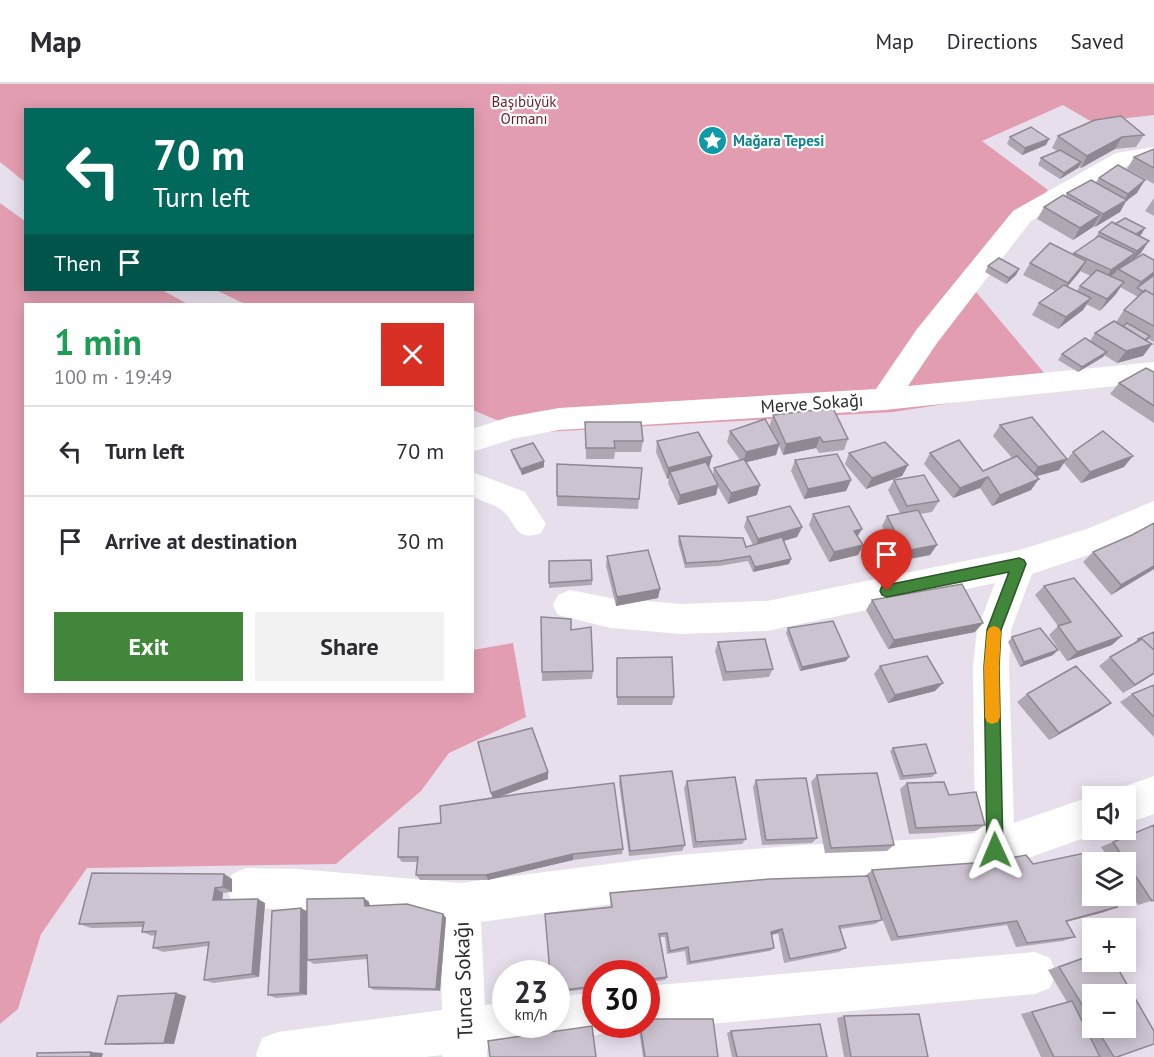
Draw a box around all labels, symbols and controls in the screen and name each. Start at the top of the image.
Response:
text: Map [30,23,81,60]
text: Map [875,28,914,55]
text: Directions [947,28,1038,55]
text: Saved [1071,28,1124,55]
park label: Başıbüyük Ormanı [492,92,557,128]
place icon: Mağara Tepesi [696,124,728,156]
text: 70 m [153,127,245,182]
place label: Mağara Tepesi [733,131,824,150]
icon: left [54,132,132,210]
text: Turn left [153,180,250,214]
icon: arrive [113,246,146,279]
text: Then [54,249,101,277]
text: 1 min [54,318,142,365]
button: close [381,323,444,386]
text: 100 m · 19:49 [54,364,172,390]
street label: Merve Sokağı [760,388,864,418]
icon: left [54,435,87,468]
text: Turn left [105,437,185,465]
text: 70 m [396,437,444,465]
icon: arrive [54,525,87,558]
text: Arrive at destination [105,527,297,555]
text: 30 m [396,527,444,555]
pin [861,529,912,591]
icon: arrive [870,538,903,571]
button: Exit [54,612,243,681]
button: Share [255,612,444,681]
map controls [1082,786,1136,1038]
button: sound [1082,786,1136,840]
position arrow [963,818,1027,882]
button: layers [1082,852,1136,906]
button: + [1082,918,1136,972]
street label: Tunca Sokağı [447,921,479,1039]
speed limit sign: 30 [582,960,660,1038]
text: 23 [514,972,548,1011]
button: − [1082,984,1136,1038]
text: km/h [515,1005,547,1024]

